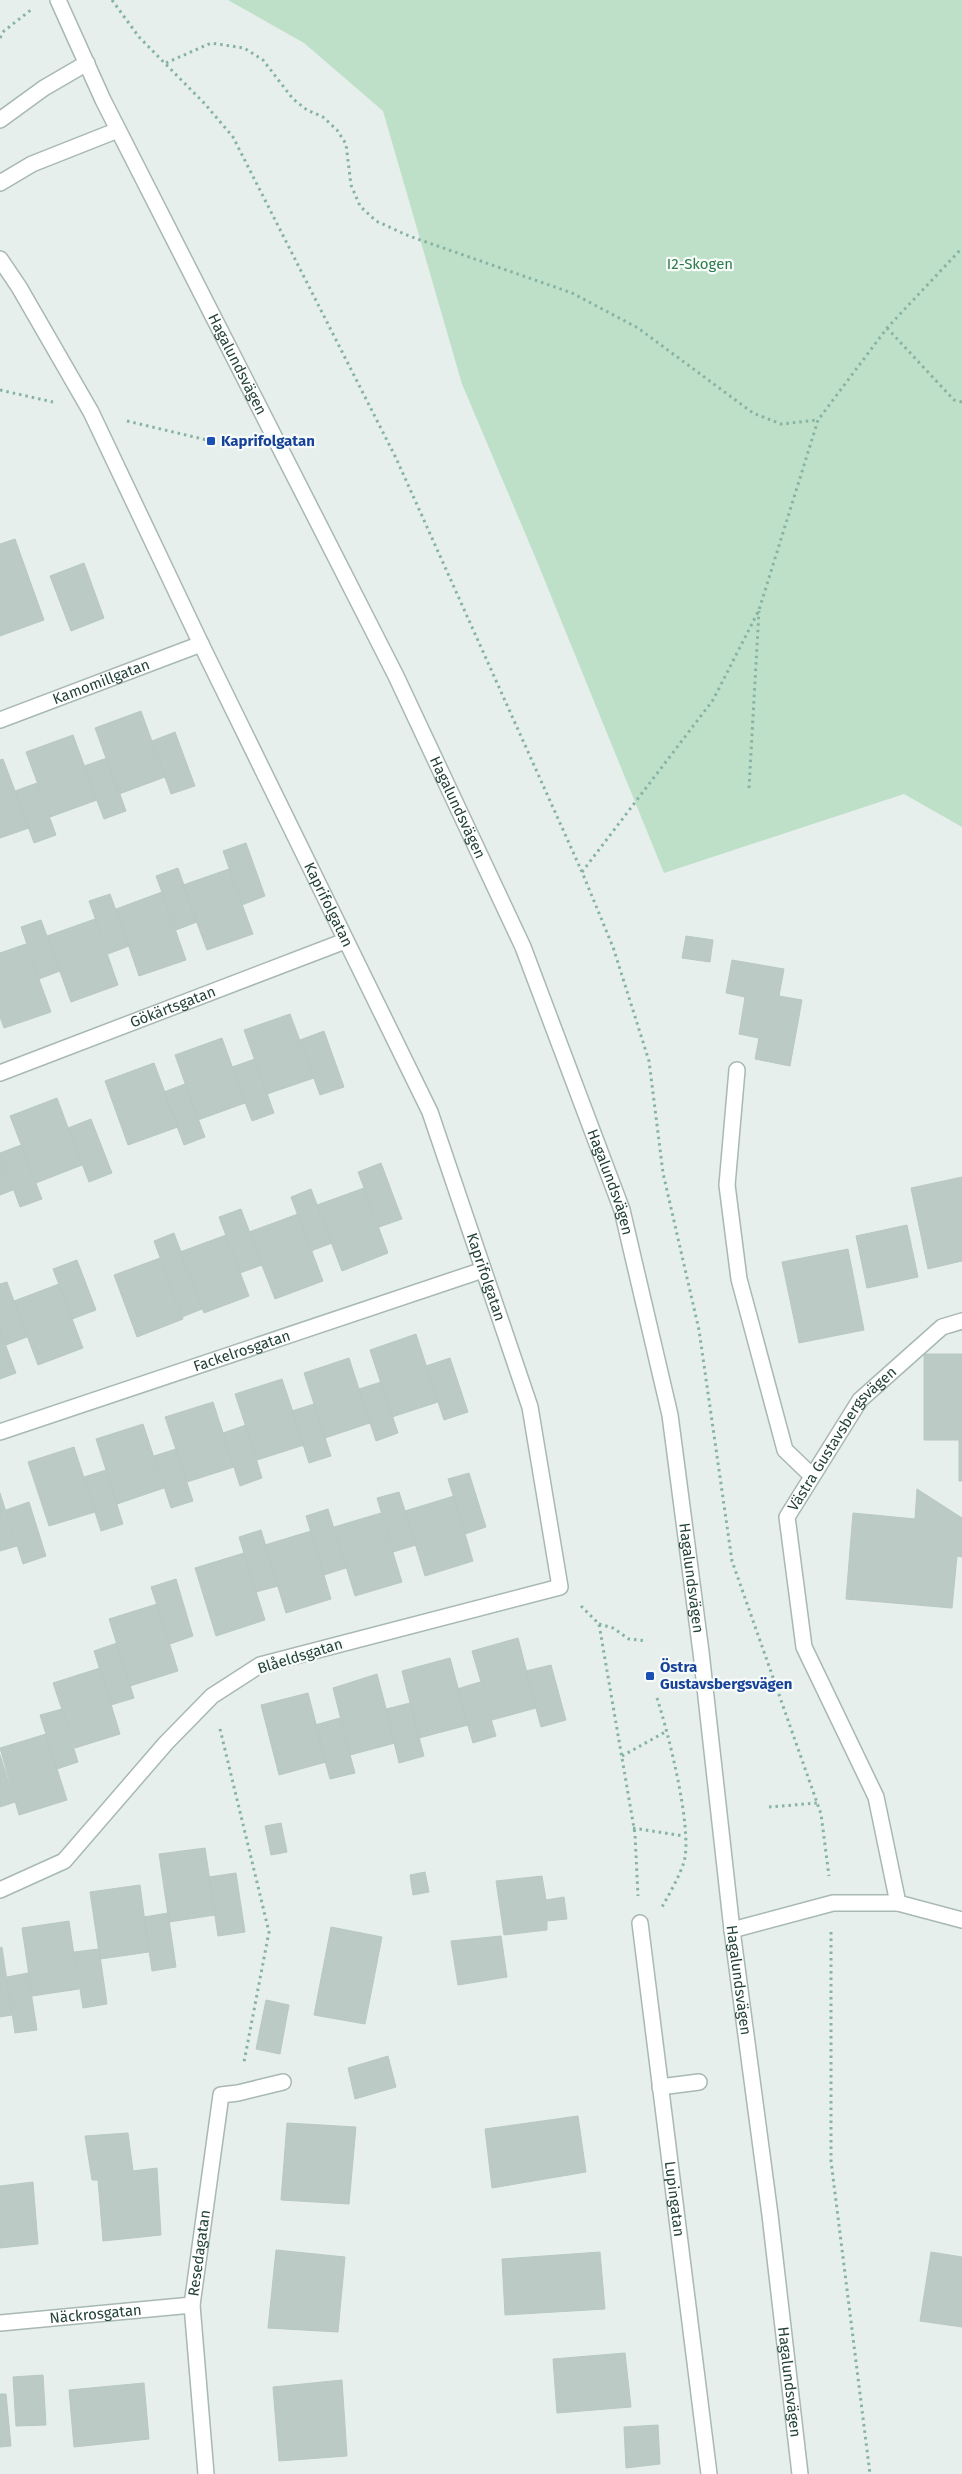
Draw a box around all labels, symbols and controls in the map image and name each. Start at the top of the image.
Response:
park label: I2-Skogen [667,255,733,273]
street label: Hagalundsvägen [204,311,271,418]
place label: Kaprifolgatan [221,432,315,450]
marker: Kaprifolgatan [205,435,217,447]
street label: Kamomillgatan [50,655,152,708]
street label: Hagalundsvägen [426,753,489,862]
street label: Kaprifolgatan [300,859,357,950]
street label: Gökärtsgatan [128,982,218,1031]
street label: Hagalundsvägen [583,1127,637,1237]
street label: Kaprifolgatan [463,1231,509,1323]
street label: Fackelrosgatan [191,1326,293,1376]
street label: Västra Gustavsbergsvägen [784,1363,900,1514]
street label: Hagalundsvägen [675,1522,707,1634]
street label: Blåeldsgatan [255,1635,345,1677]
place label: Östra Gustavsbergsvägen [660,1658,792,1693]
marker: Östra Gustavsbergsvägen [644,1670,656,1682]
street label: Hagalundsvägen [722,1924,755,2036]
street label: Lupingatan [661,2160,688,2238]
street label: Resedagatan [184,2209,214,2298]
street label: Näckrosgatan [49,2301,142,2327]
street label: Hagalundsvägen [774,2326,805,2438]

